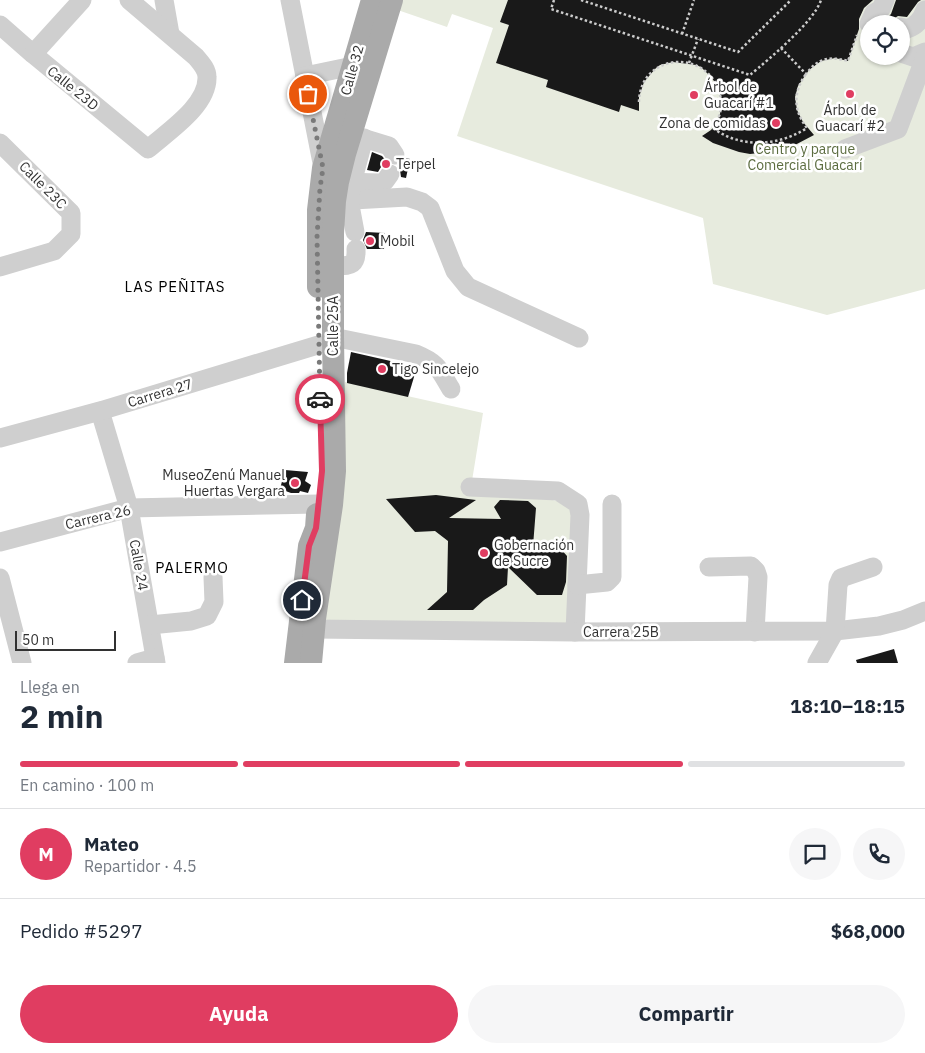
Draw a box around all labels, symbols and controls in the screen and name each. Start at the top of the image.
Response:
map controls [860,15,910,65]
button: locate [860,15,910,65]
street label: Calle 32 [336,43,368,97]
street label: Calle 23D [44,62,102,114]
pin [287,73,329,115]
place label: Árbol de Guacarí #1 [704,77,774,112]
icon: bag [294,80,322,108]
marker: Árbol de Guacarí #2 [844,88,856,100]
marker: Árbol de Guacarí #1 [688,89,700,101]
place label: Árbol de Guacarí #2 [815,100,885,135]
place label: Zona de comidas [659,114,766,132]
marker: Zona de comidas [770,117,782,129]
park label: Centro y parque Comercial Guacarí [748,140,863,174]
place label: Terpel [396,155,436,173]
street label: Calle 23C [15,157,71,213]
marker: Terpel [380,158,392,170]
place label: Mobil [380,232,415,250]
marker: Mobil [364,235,376,247]
district label: LAS PEÑITAS [125,277,225,296]
street label: Calle 25A [324,296,342,356]
place label: Tigo Sincelejo [392,360,479,378]
marker: Tigo Sincelejo [376,363,388,375]
courier [295,374,345,424]
street label: Carrera 27 [125,375,195,411]
icon: car [306,385,334,413]
place label: MuseoZenú Manuel Huertas Vergara [162,466,286,500]
marker: MuseoZenú Manuel Huertas Vergara [289,477,301,489]
street label: Carrera 26 [63,501,133,533]
place label: Gobernación de Sucre [494,536,574,570]
street label: Calle 24 [126,538,152,592]
marker: Gobernación de Sucre [478,547,490,559]
district label: PALERMO [155,558,229,577]
pin [281,579,323,621]
icon: home [288,586,316,614]
street label: Carrera 25B [583,623,659,641]
scale bar [15,628,116,651]
text: 50 m [22,631,54,649]
text: Llega en [20,677,80,697]
text: 18:10–18:15 [790,694,905,718]
text: 2 min [20,695,104,737]
text: En camino · 100 m [20,775,154,795]
button: chat [789,828,841,880]
button: phone [853,828,905,880]
text: Mateo [84,832,139,856]
text: M [38,842,54,866]
text: Repartidor · 4.5 [84,856,197,876]
text: Pedido #5297 [20,919,143,943]
text: $68,000 [831,919,905,943]
button: Ayuda [20,985,458,1043]
button: Compartir [468,985,905,1043]

